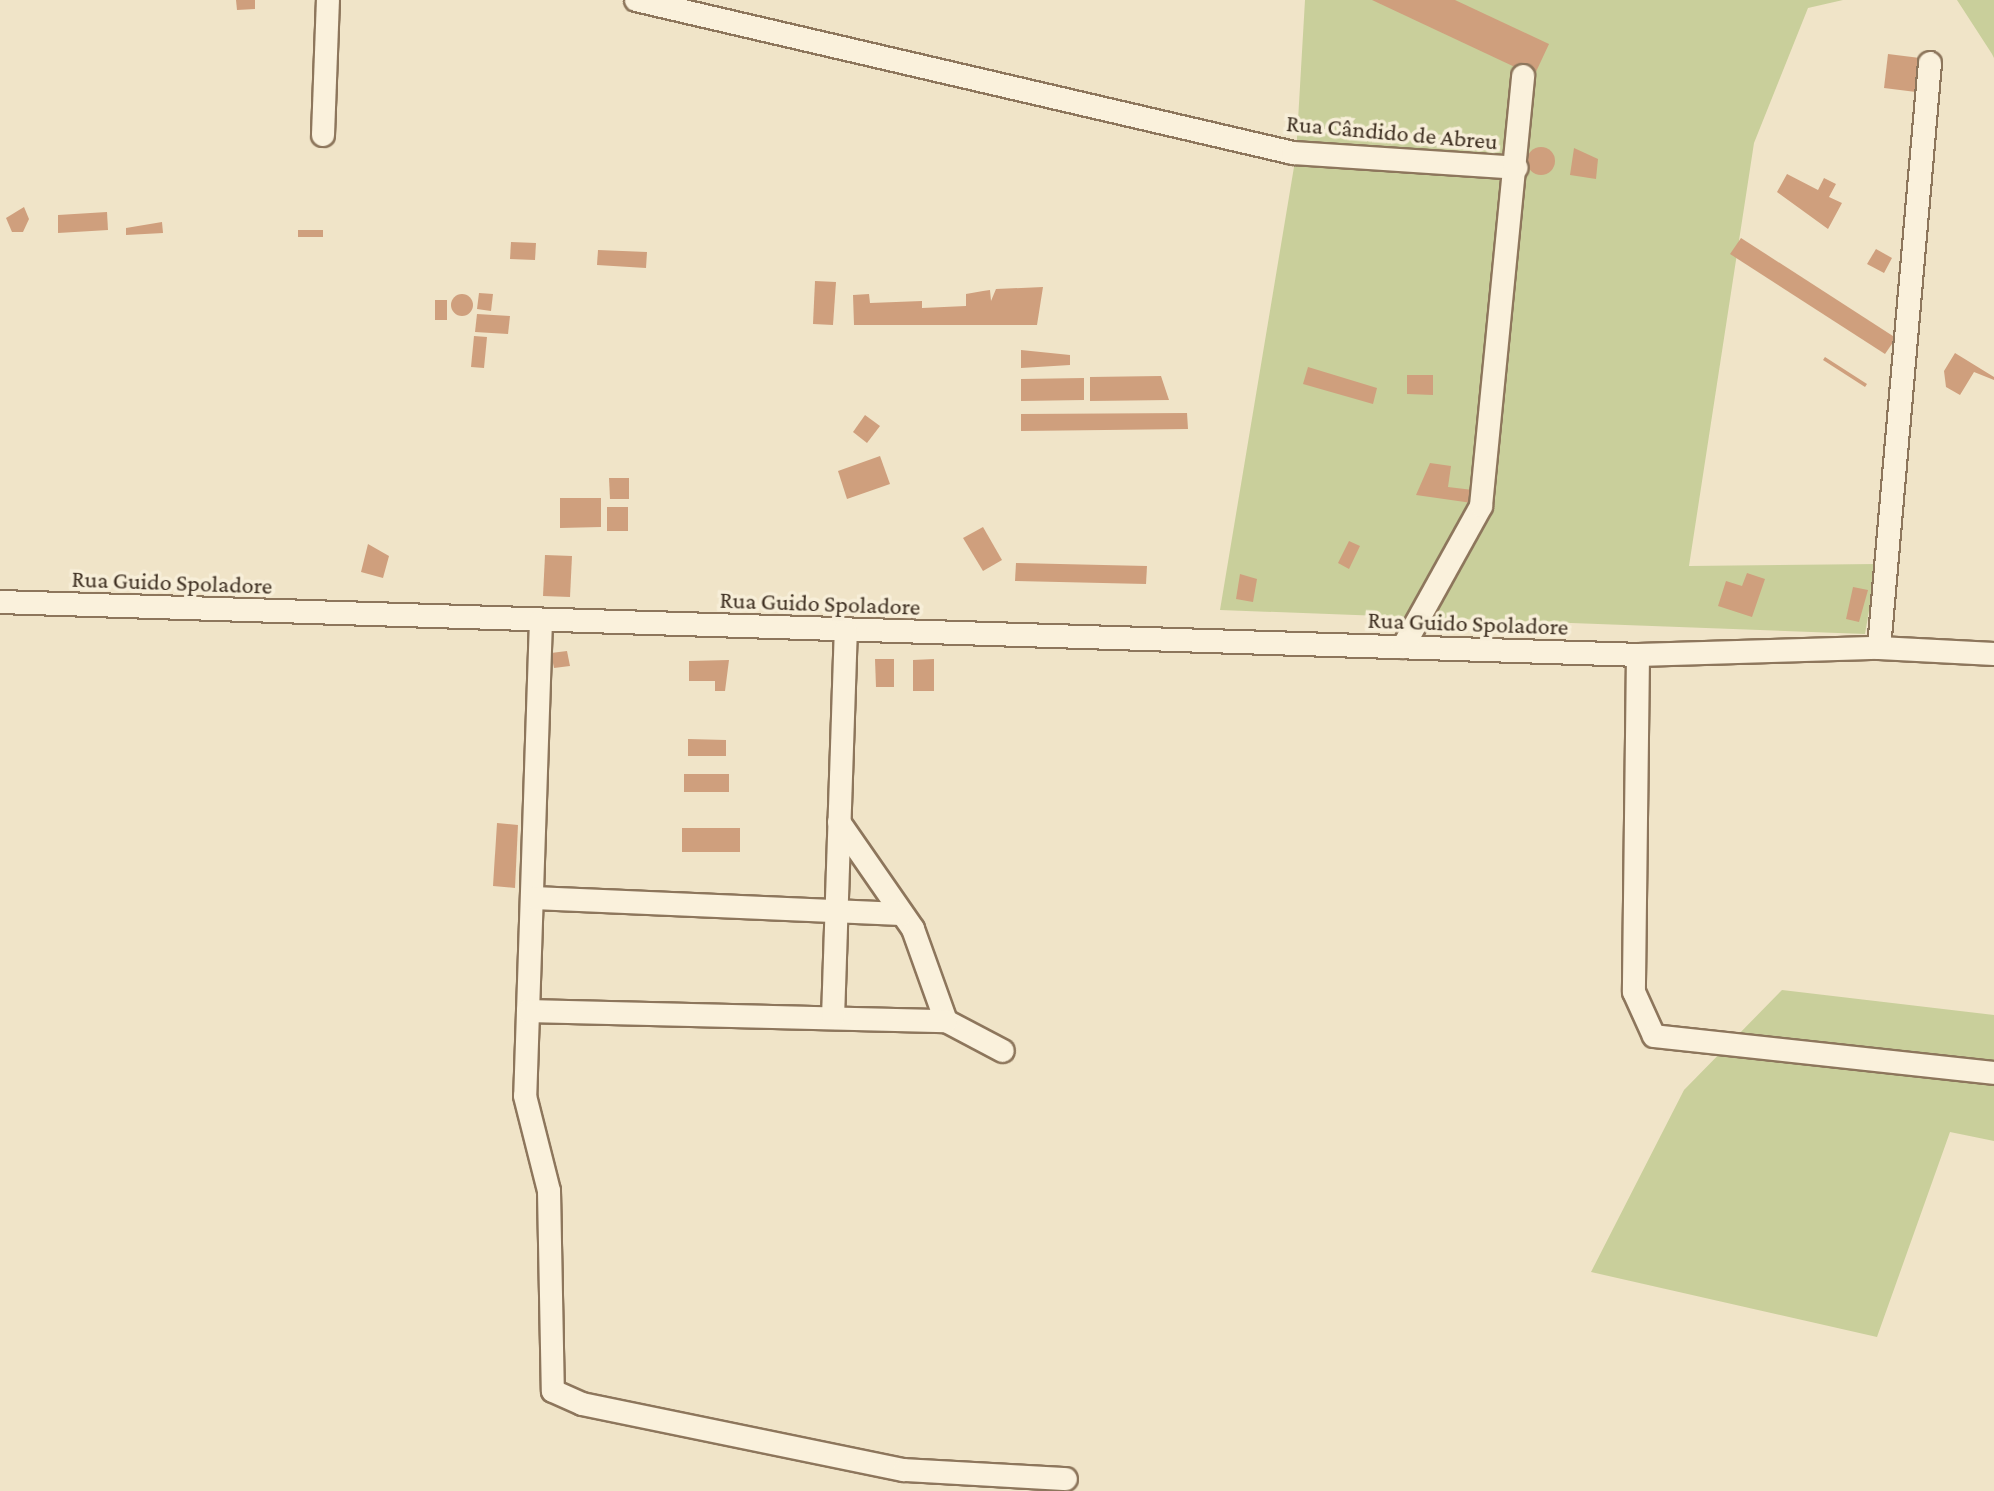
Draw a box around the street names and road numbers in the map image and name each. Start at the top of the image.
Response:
street label: Rua Cândido de Abreu [1285,108,1499,156]
street label: Rua Guido Spoladore [71,564,273,600]
street label: Rua Guido Spoladore [719,585,921,621]
street label: Rua Guido Spoladore [1367,605,1569,641]

